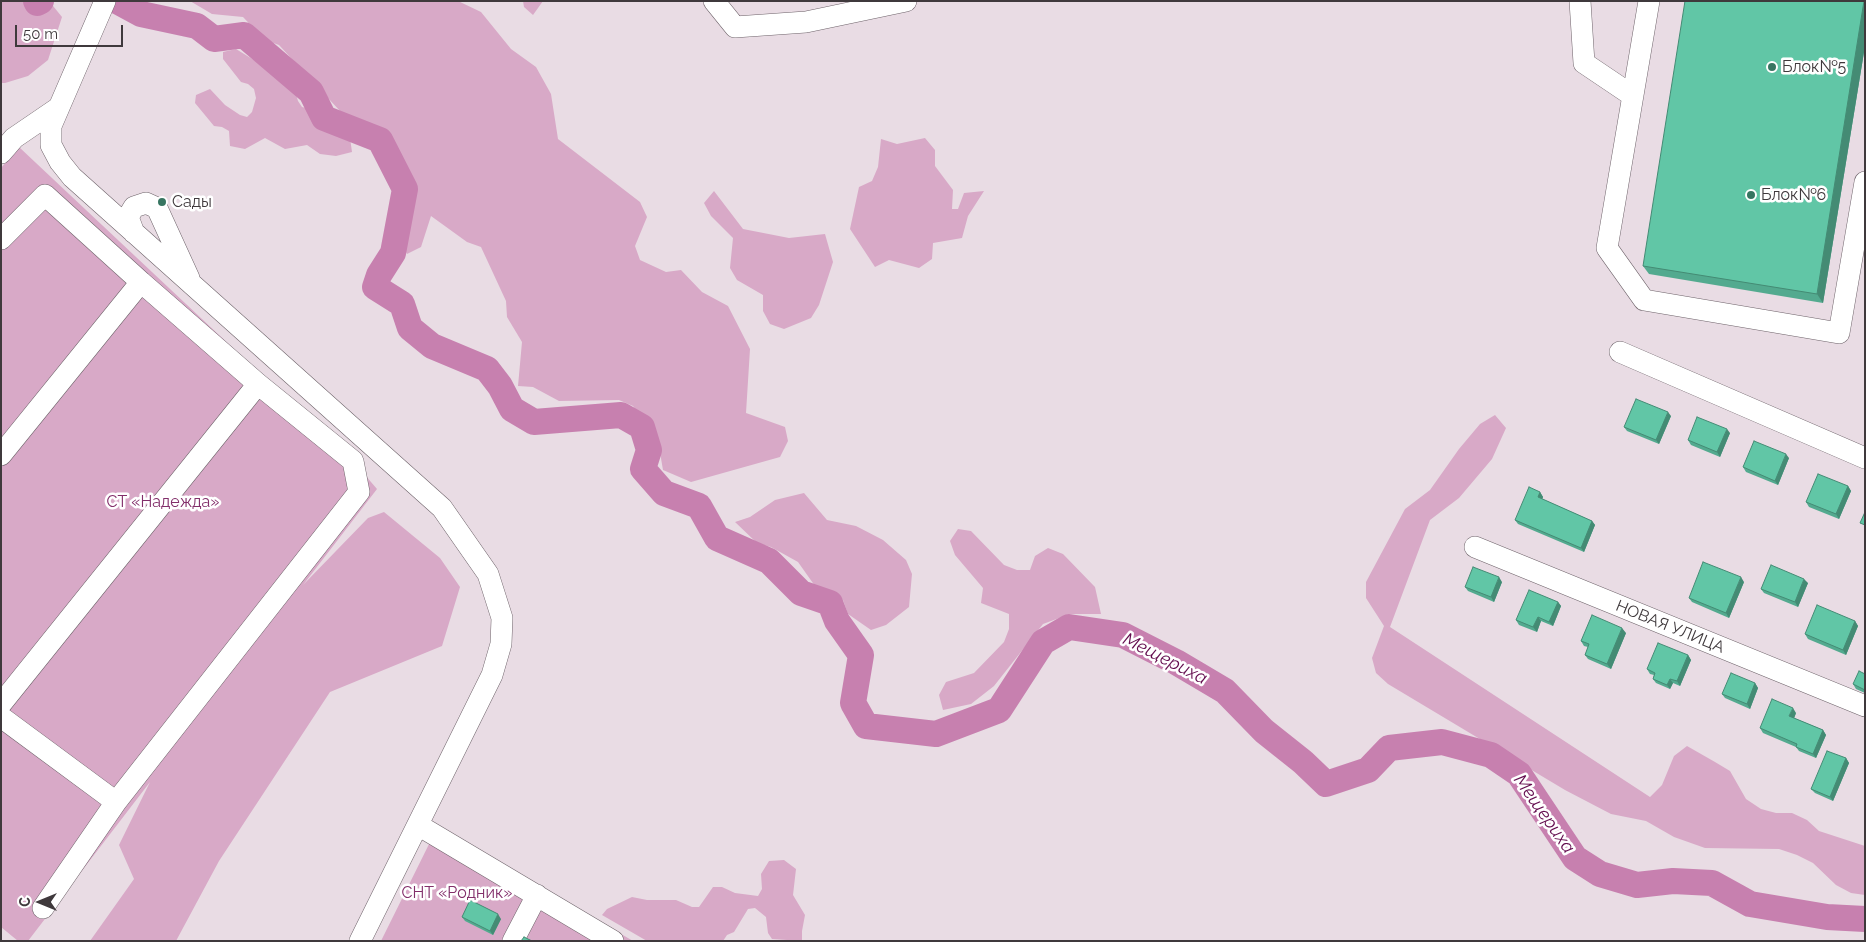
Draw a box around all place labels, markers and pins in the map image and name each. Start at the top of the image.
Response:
place label: Блок№5 [1782,57,1846,77]
marker: Блок№5 [1766,61,1778,73]
place label: Блок№6 [1761,185,1826,205]
marker: Блок№6 [1745,189,1757,201]
place label: Сады [172,192,212,212]
marker: Сады [156,196,168,208]

